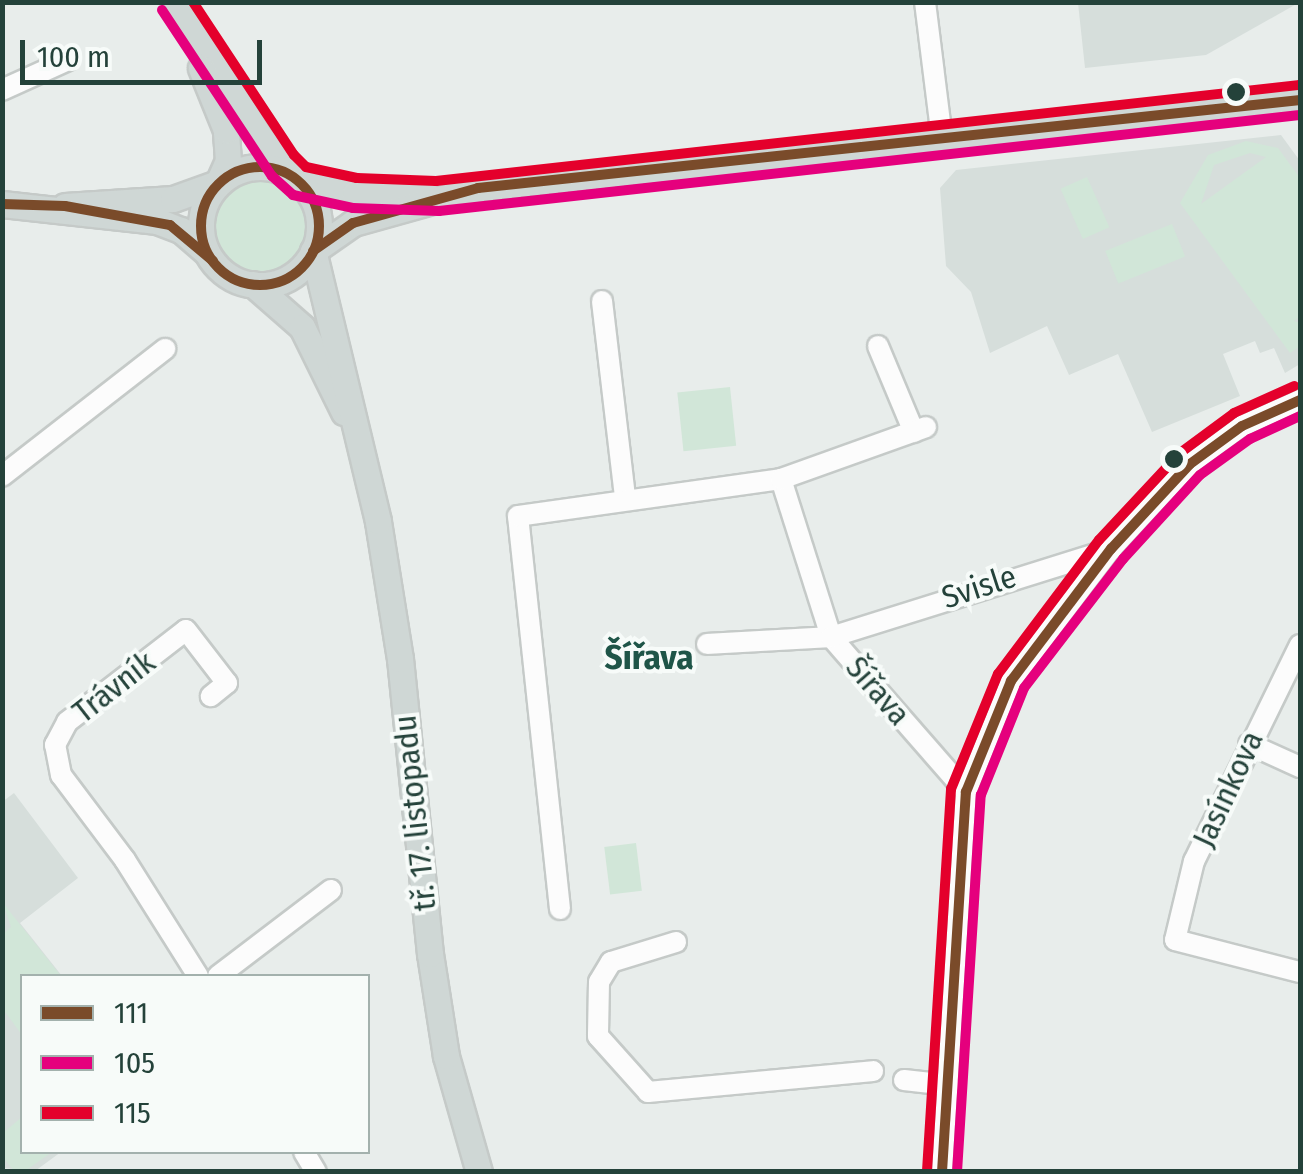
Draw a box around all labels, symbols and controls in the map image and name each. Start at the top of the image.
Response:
scale bar [25,20,268,82]
text: 100 m [37,39,110,75]
unlabelled marker [1226,82,1246,102]
unlabelled marker [1164,449,1184,469]
street label: Svisle [937,557,1021,617]
district label: Šířava [604,636,694,678]
street label: Trávník [65,643,163,731]
street label: Šířava [838,649,918,733]
street label: tř. 17. listopadu [386,713,444,913]
street label: Jasínkova [1184,725,1272,853]
legend [20,974,370,1154]
text: 111 [114,995,148,1031]
text: 105 [114,1045,155,1081]
text: 115 [114,1095,151,1131]

